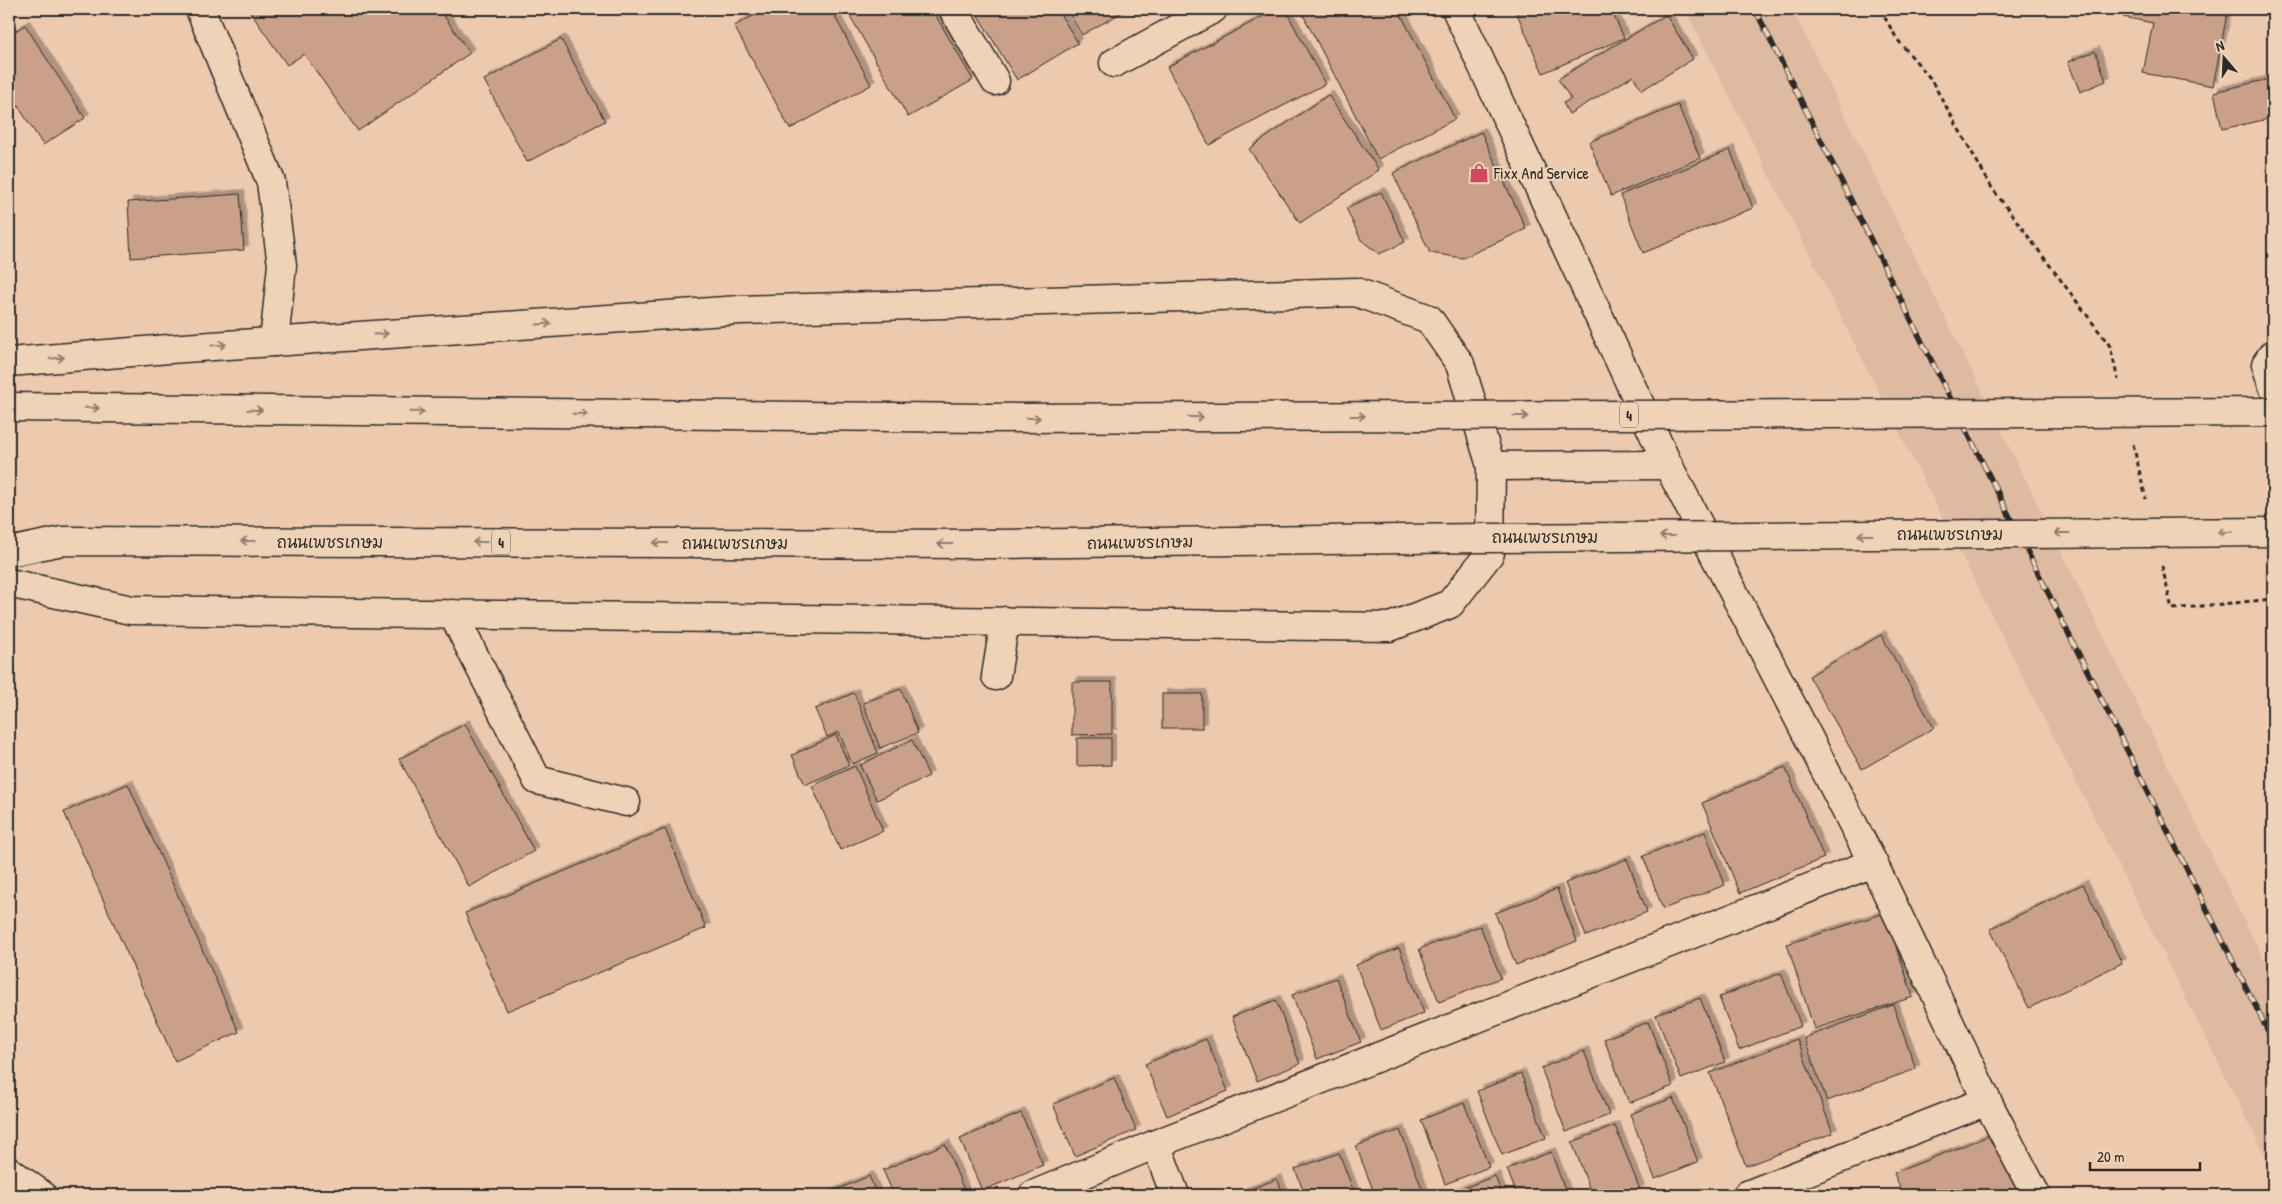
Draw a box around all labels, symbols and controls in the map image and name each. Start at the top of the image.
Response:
north arrow [2200,32,2250,82]
text: N [2213,35,2227,55]
shop icon: Fixx And Service [1468,162,1490,184]
place label: Fixx And Service [1493,162,1590,184]
one-way arrow [535,319,551,328]
one-way arrow [373,330,389,339]
one-way arrow [211,341,227,350]
one-way arrow [49,353,65,362]
road number: 4 [1620,402,1638,428]
one-way arrow [84,403,100,413]
one-way arrow [246,405,263,415]
one-way arrow [409,407,425,416]
one-way arrow [572,409,588,418]
one-way arrow [1350,411,1366,421]
one-way arrow [1513,411,1529,420]
one-way arrow [1188,412,1204,422]
one-way arrow [1025,413,1041,423]
street label: ถนนเพชรเกษม [1897,523,2003,545]
street label: ถนนเพชรเกษม [1492,526,1598,548]
one-way arrow [2217,527,2233,537]
one-way arrow [2054,528,2070,538]
road number: 4 [492,530,510,554]
street label: ถนนเพชรเกษม [1087,530,1193,554]
one-way arrow [1857,530,1873,540]
street label: ถนนเพชรเกษม [277,531,383,553]
one-way arrow [1659,531,1676,541]
street label: ถนนเพชรเกษม [682,532,788,554]
one-way arrow [240,537,256,546]
one-way arrow [473,537,489,547]
one-way arrow [653,538,669,548]
one-way arrow [938,539,954,549]
scale bar [2090,1139,2200,1171]
text: 20 m [2097,1146,2124,1167]

